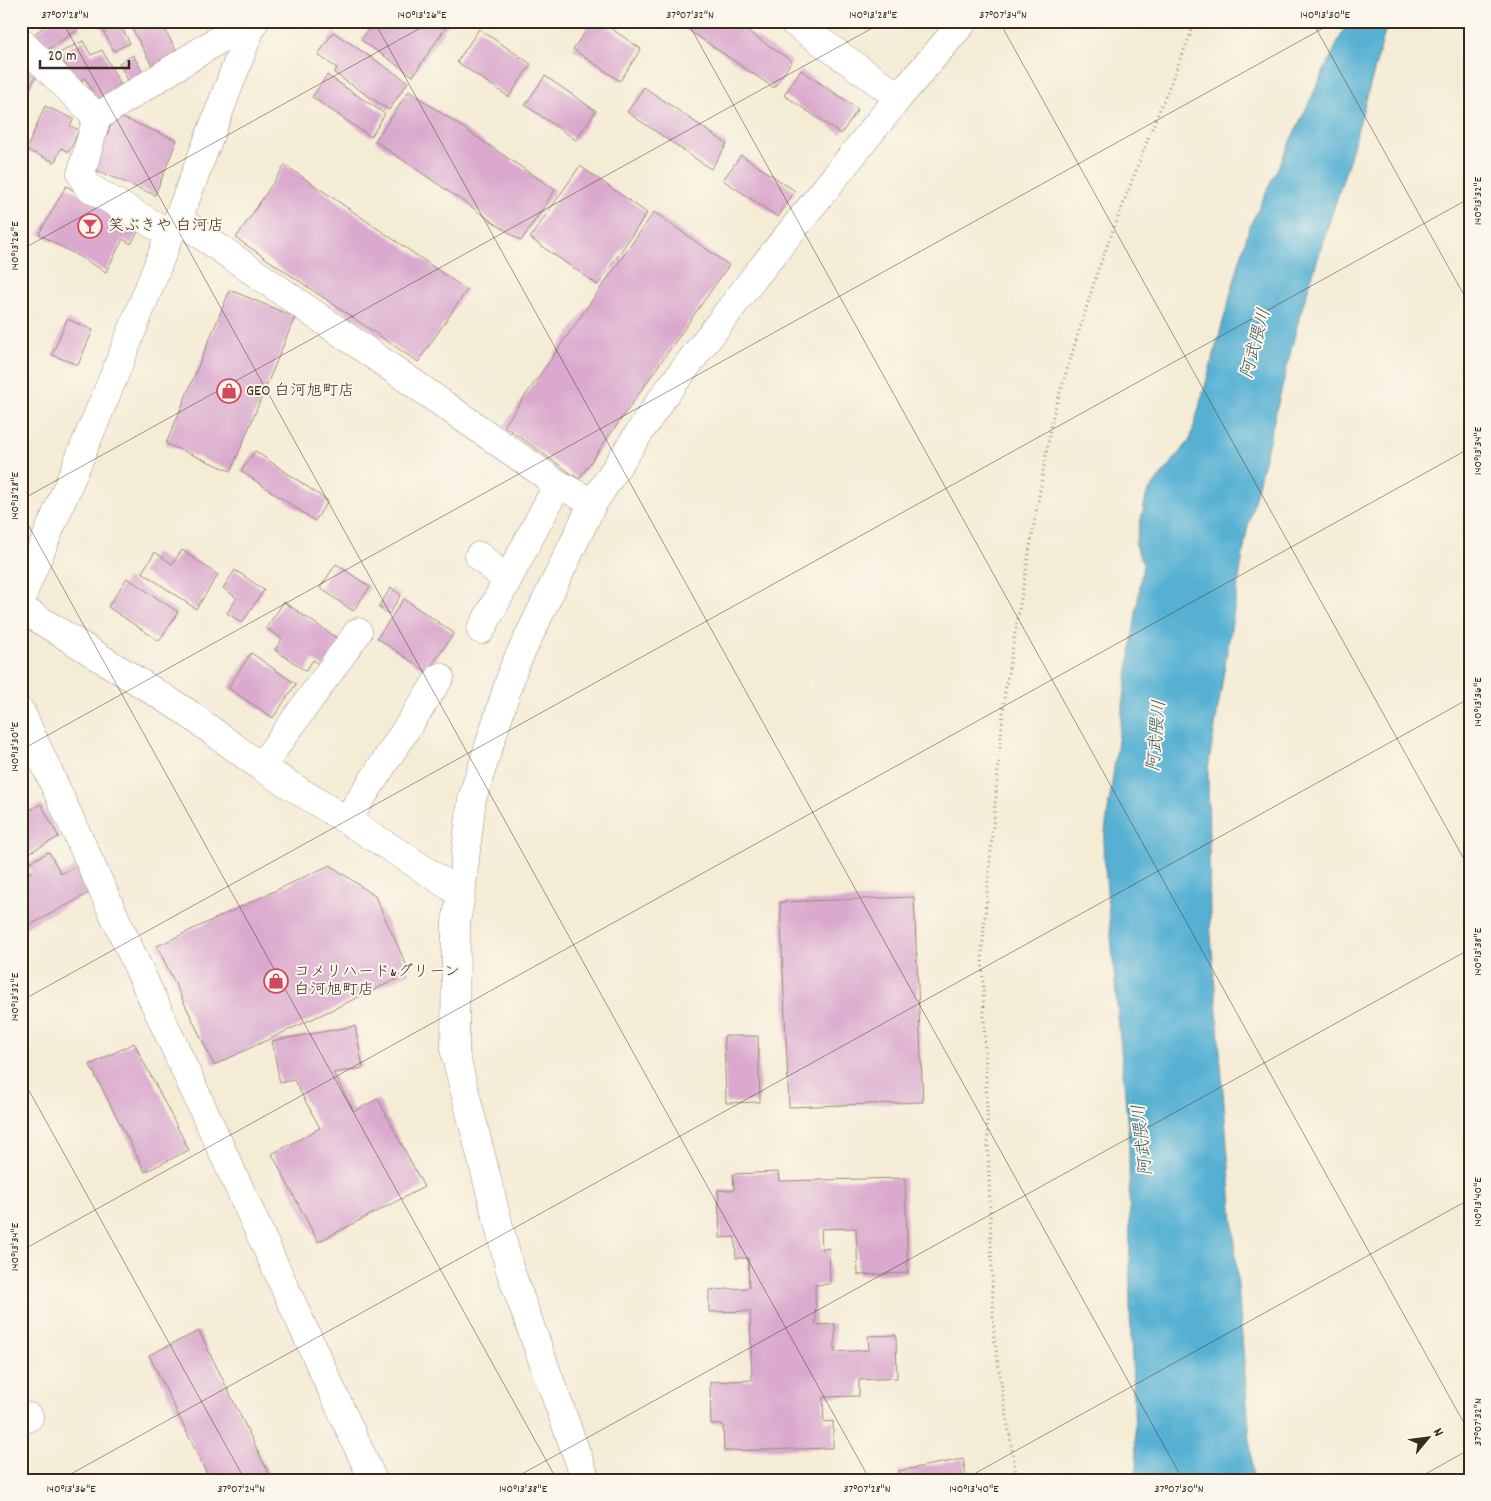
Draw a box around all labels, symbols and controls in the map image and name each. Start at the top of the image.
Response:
text: 37°07'28"N [41,7,89,24]
text: 140°13'26"E [397,7,447,24]
text: 37°07'32"N [666,7,714,24]
text: 140°13'28"E [849,7,898,24]
text: 37°07'34"N [979,7,1027,24]
text: 140°13'30"E [1300,7,1350,24]
scale bar [40,38,129,70]
text: 20 m [48,46,76,68]
text: 140°13'32"E [1470,176,1487,225]
bar icon: 笑ぶきや 白河店 [77,213,103,239]
place label: 笑ぶきや 白河店 [108,215,224,238]
text: 140°13'26"E [7,221,24,271]
water label: 阿武隈川 [1236,306,1278,382]
shop icon: GEO 白河旭町店 [216,378,242,404]
place label: GEO 白河旭町店 [246,380,354,403]
text: 140°13'34"E [1470,426,1487,475]
text: 140°13'28"E [7,471,24,520]
text: 140°13'36"E [1470,677,1487,727]
water label: 阿武隈川 [1142,699,1174,773]
text: 140°13'30"E [7,722,24,772]
text: 140°13'38"E [1470,927,1487,976]
place label: コメリハード&グリーン 白河旭町店 [294,961,460,1002]
shop icon: コメリハード&グリーン 白河旭町店 [263,968,289,994]
text: 140°13'32"E [7,972,24,1021]
water label: 阿武隈川 [1128,1103,1160,1177]
text: 140°13'40"E [1470,1177,1487,1227]
text: 140°13'34"E [7,1222,24,1271]
text: 37°07'32"N [1470,1398,1487,1446]
north arrow [1404,1414,1454,1464]
text: N [1427,1425,1448,1441]
text: 140°13'36"E [46,1481,96,1498]
text: 37°07'24"N [217,1481,265,1498]
text: 140°13'38"E [499,1481,548,1498]
text: 37°07'28"N [843,1481,891,1498]
text: 140°13'40"E [949,1481,999,1498]
text: 37°07'30"N [1154,1481,1204,1498]

